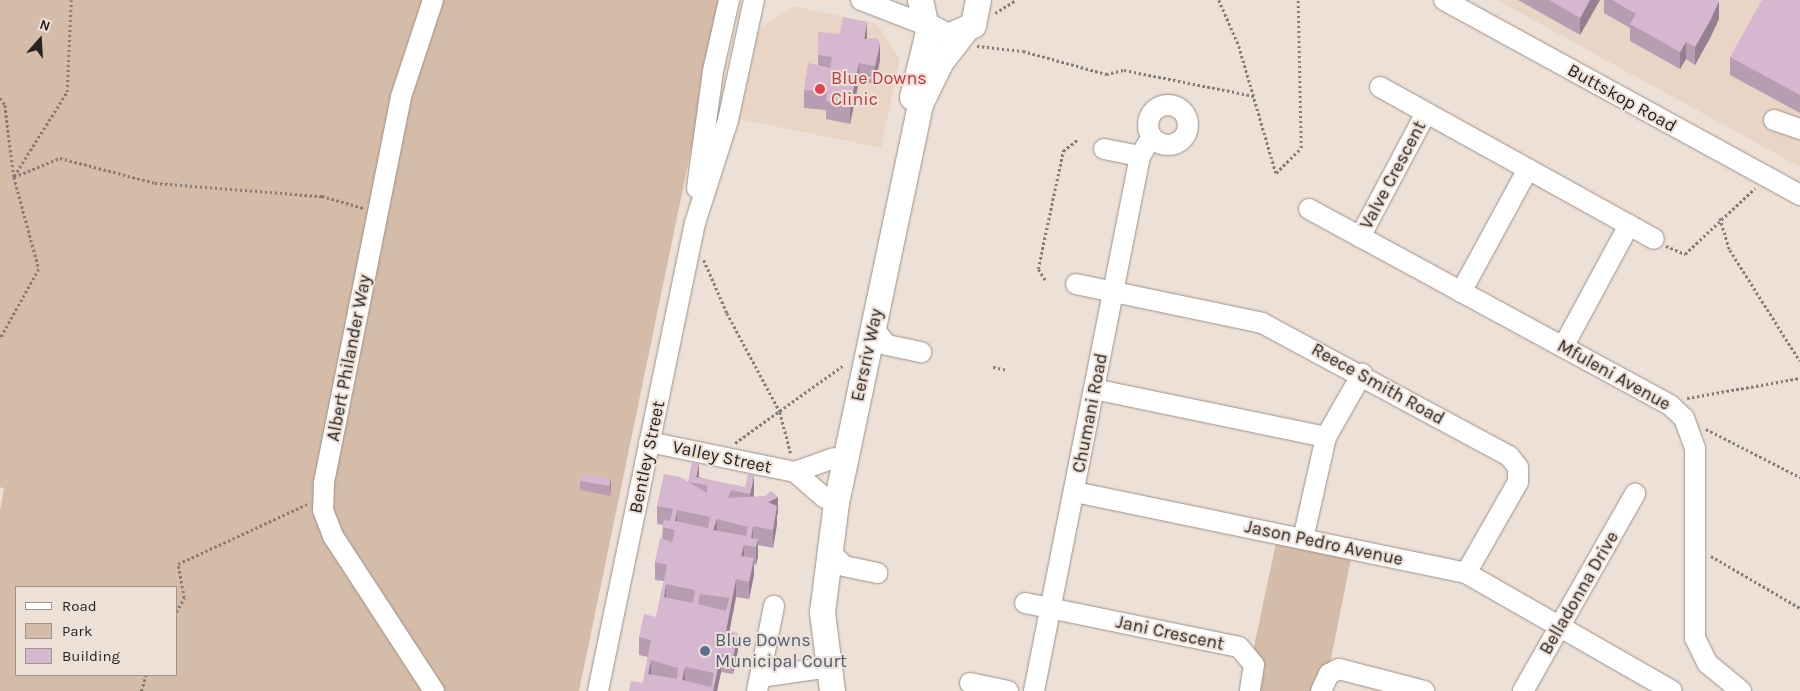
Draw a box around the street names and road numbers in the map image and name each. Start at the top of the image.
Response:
street label: Buttskop Road [1564,59,1680,137]
street label: Valve Crescent [1355,117,1431,233]
street label: Albert Philander Way [322,273,376,443]
street label: Eersriv Way [847,307,887,403]
street label: Mfuleni Avenue [1554,335,1674,415]
street label: Reece Smith Road [1308,338,1448,430]
street label: Chumani Road [1068,351,1112,475]
street label: Bentley Street [625,399,669,515]
street label: Valley Street [670,436,774,478]
street label: Jason Pedro Avenue [1243,516,1405,570]
street label: Belladonna Drive [1535,527,1623,659]
street label: Jani Crescent [1114,611,1226,655]

